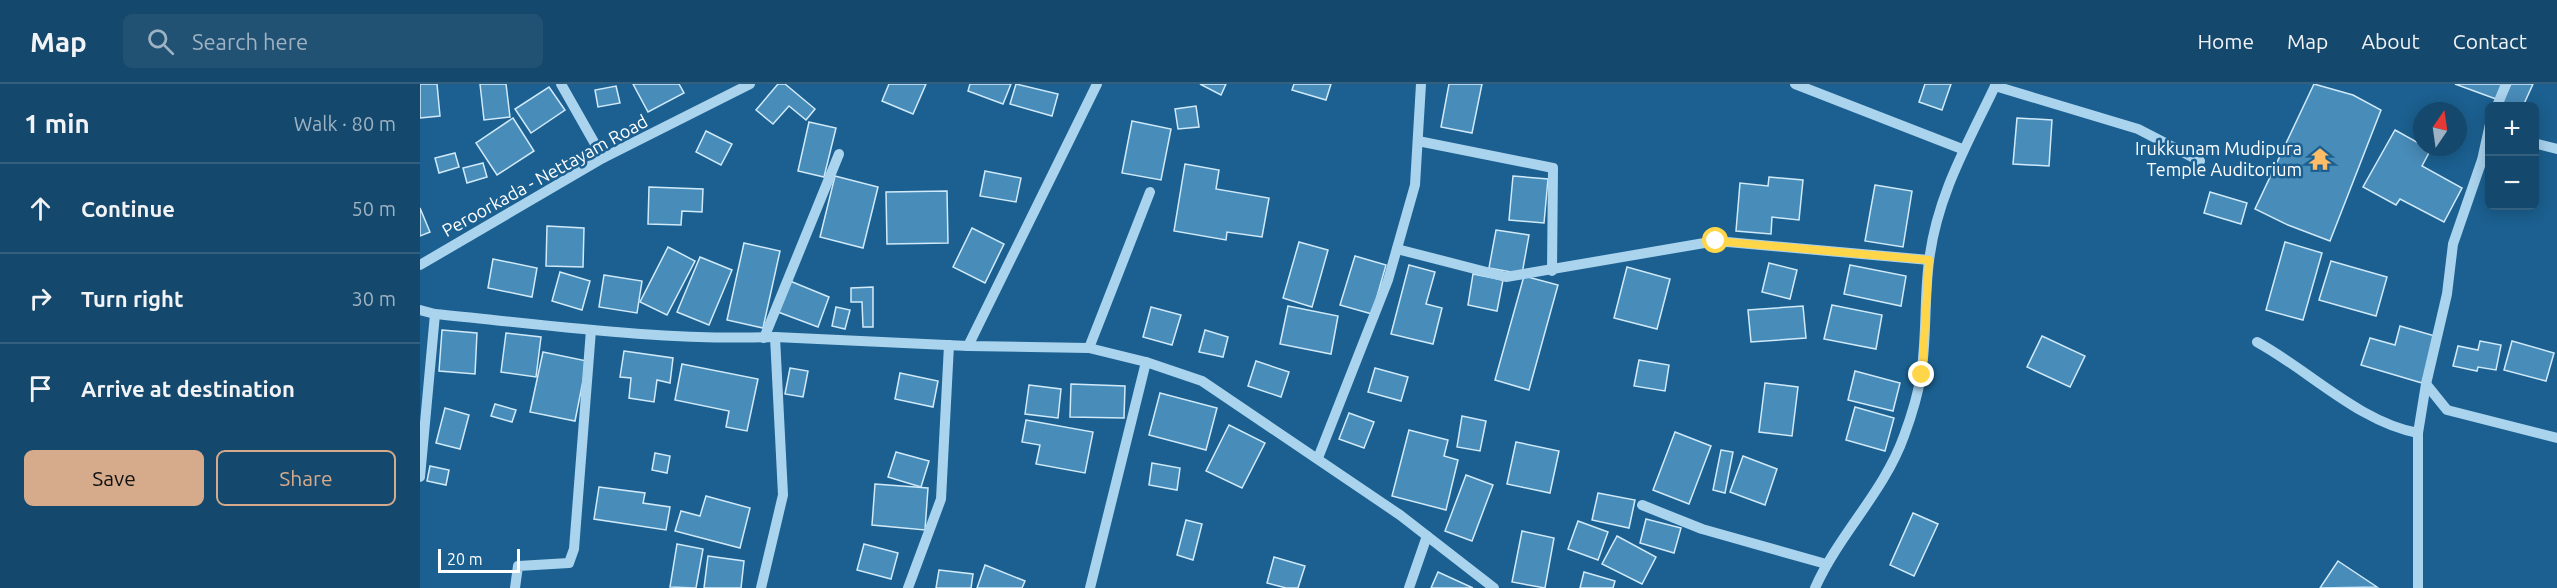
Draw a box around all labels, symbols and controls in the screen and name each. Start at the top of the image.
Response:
search box [123,14,543,68]
icon: search [144,25,177,58]
text: Map [30,26,87,57]
text: Search here [192,29,308,54]
text: Home [2197,29,2254,53]
text: Map [2287,29,2328,53]
text: About [2361,29,2420,53]
text: Contact [2453,29,2527,53]
north arrow [2413,102,2467,156]
map controls [2485,102,2539,210]
button: + [2485,102,2539,156]
text: 1 min [24,109,90,138]
street label: Peroorkada - Nettayam Road [438,110,651,240]
text: Walk · 80 m [294,112,396,135]
place label: Irukkunam Mudipura Temple Auditorium [2135,138,2302,179]
temple icon: Irukkunam Mudipura Temple Auditorium [2307,146,2333,172]
button: − [2485,156,2539,210]
icon: ahead [24,192,57,225]
text: Continue [81,196,175,221]
text: 50 m [352,197,396,220]
route start [1702,227,1728,253]
icon: right [24,282,57,315]
text: Turn right [81,286,183,311]
text: 30 m [352,287,396,310]
route end [1908,361,1934,387]
icon: arrive [24,372,57,405]
text: Arrive at destination [81,376,295,401]
button: Save [24,450,204,506]
button: Share [216,450,396,506]
scale bar [438,546,520,574]
text: 20 m [447,550,483,568]

